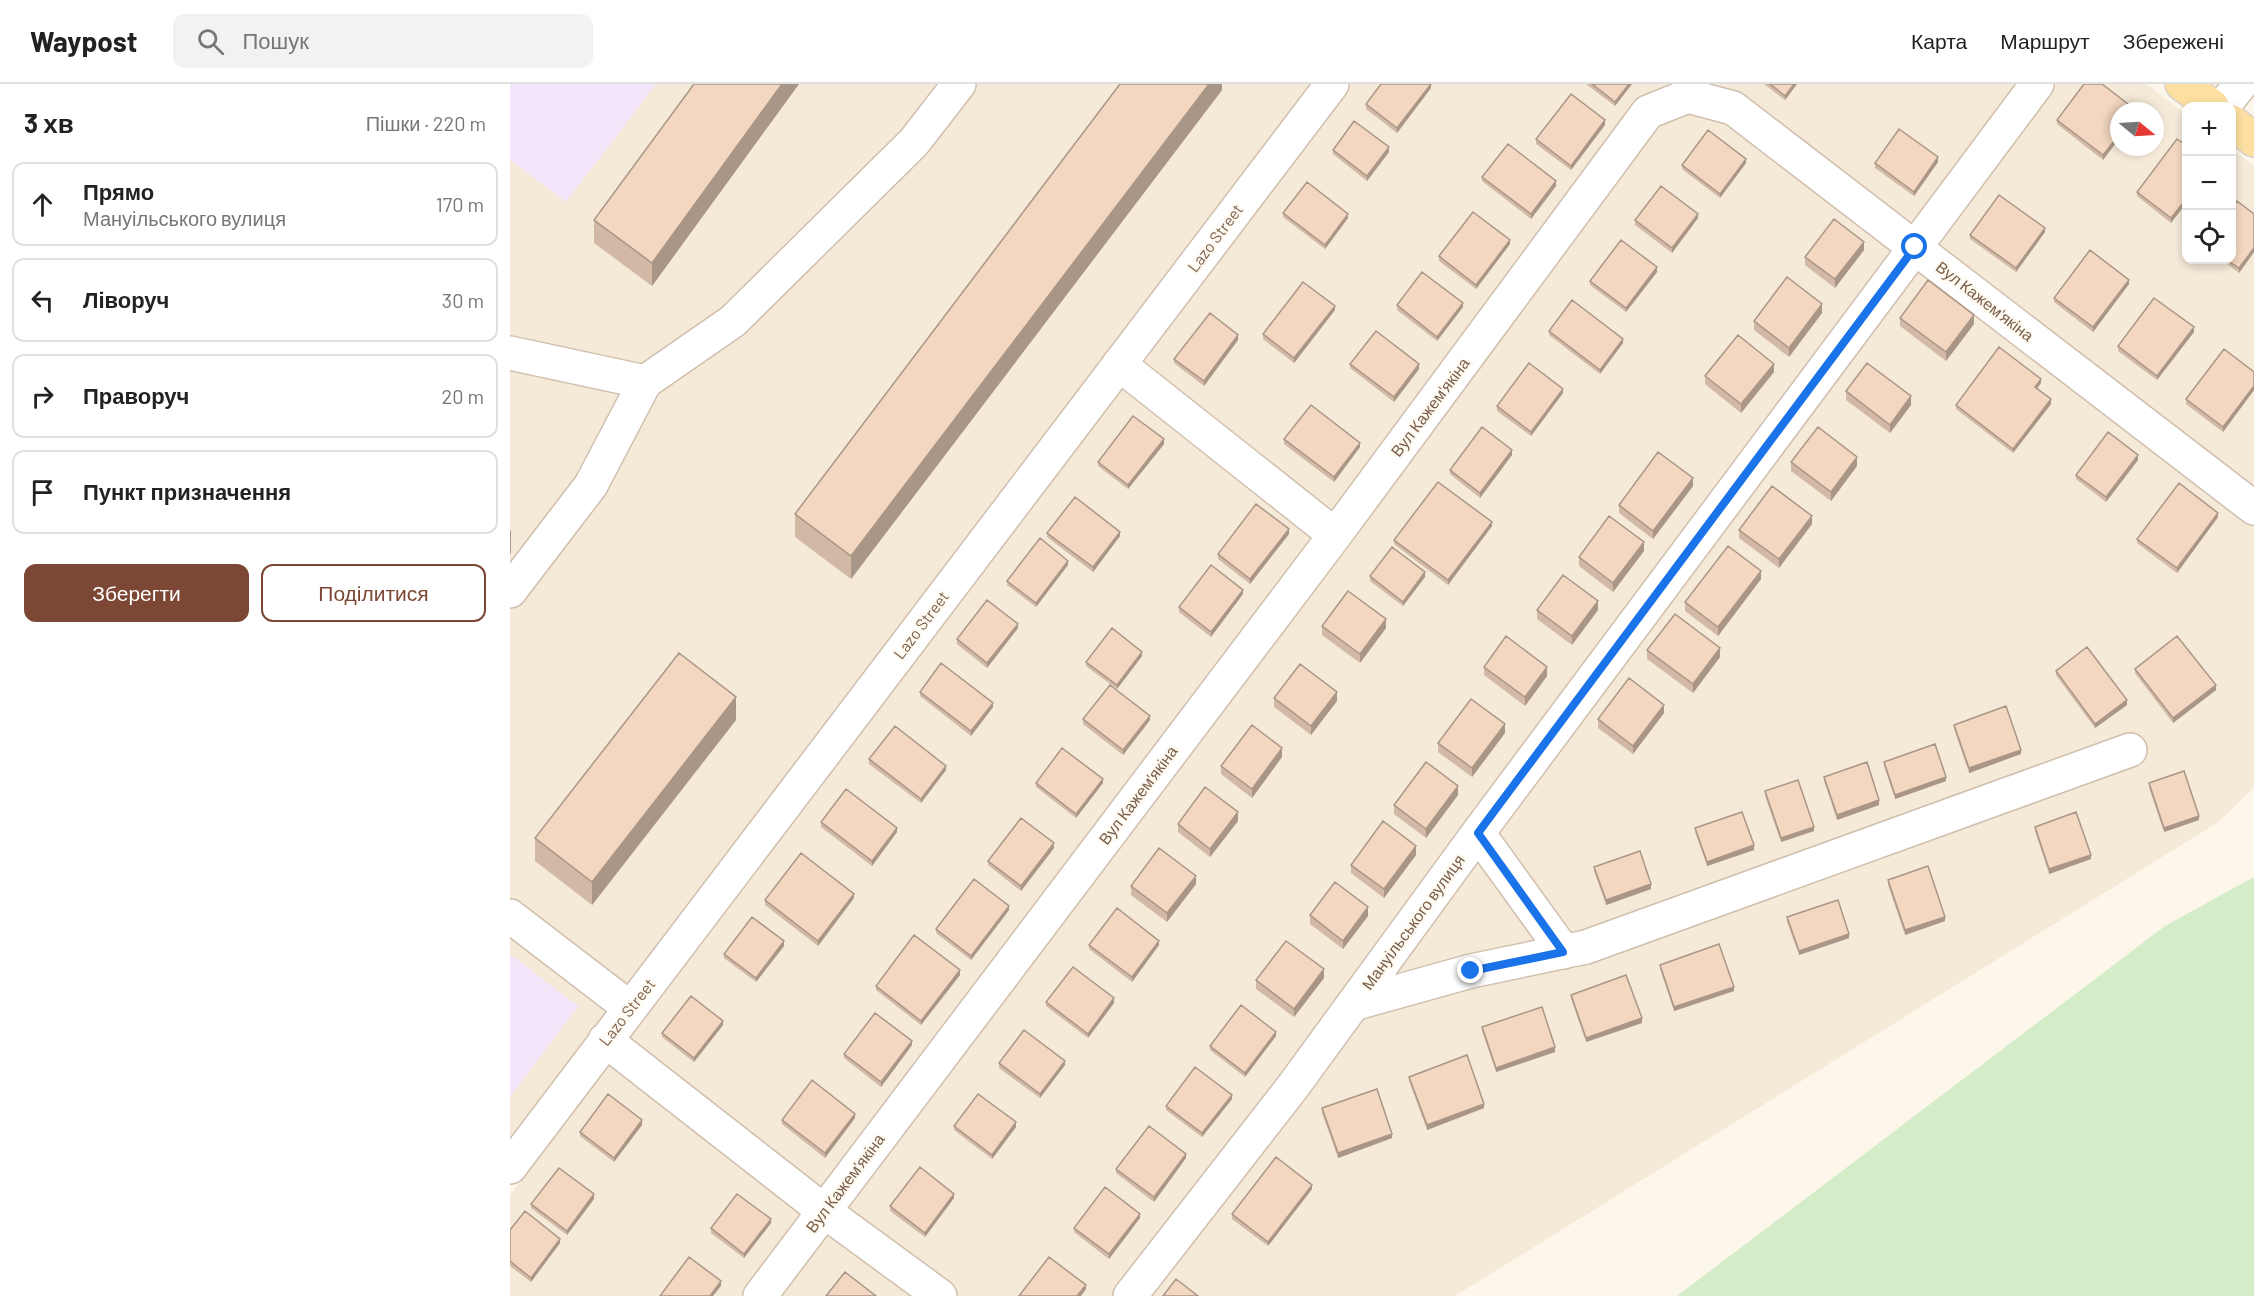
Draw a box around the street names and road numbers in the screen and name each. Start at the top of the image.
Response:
street label: Lazo Street [1183,200,1246,275]
street label: Вул Кажем'якіна [1933,257,2038,345]
street label: Вул Кажем'якіна [1386,354,1473,460]
street label: Lazo Street [889,587,952,662]
street label: Вул Кажем'якіна [1094,742,1181,848]
street label: Мануільського вулиця [1357,850,1468,993]
street label: Lazo Street [594,974,659,1049]
street label: Вул Кажем'якіна [801,1130,888,1236]

